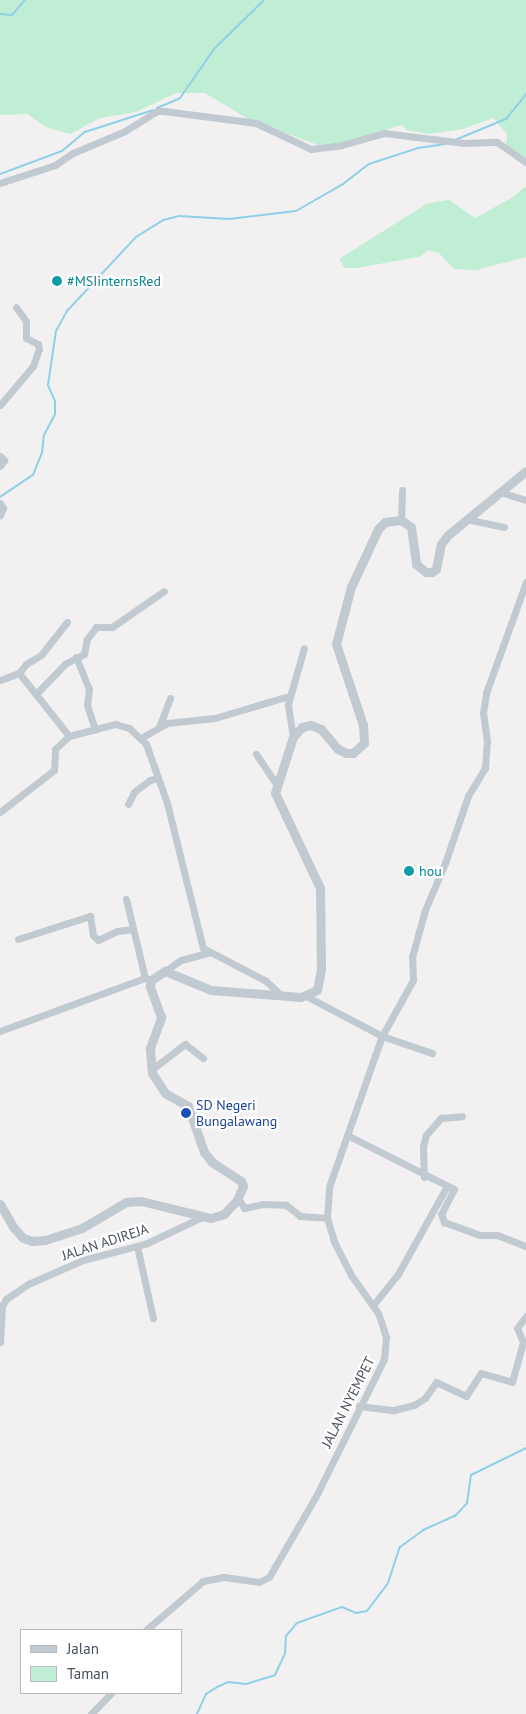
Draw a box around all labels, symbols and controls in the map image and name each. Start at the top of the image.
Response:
place label: #MSIinternsRed [67,273,161,289]
marker: #MSIinternsRed [51,275,63,287]
place label: hou [419,863,442,879]
marker: hou [403,865,415,877]
place label: SD Negeri Bungalawang [196,1097,277,1130]
marker: SD Negeri Bungalawang [180,1107,192,1119]
street label: JALAN ADIREJA [59,1220,151,1264]
street label: JALAN NYEMPET [318,1354,378,1450]
legend [20,1629,182,1694]
text: Jalan [67,1639,99,1658]
text: Taman [67,1664,109,1683]

